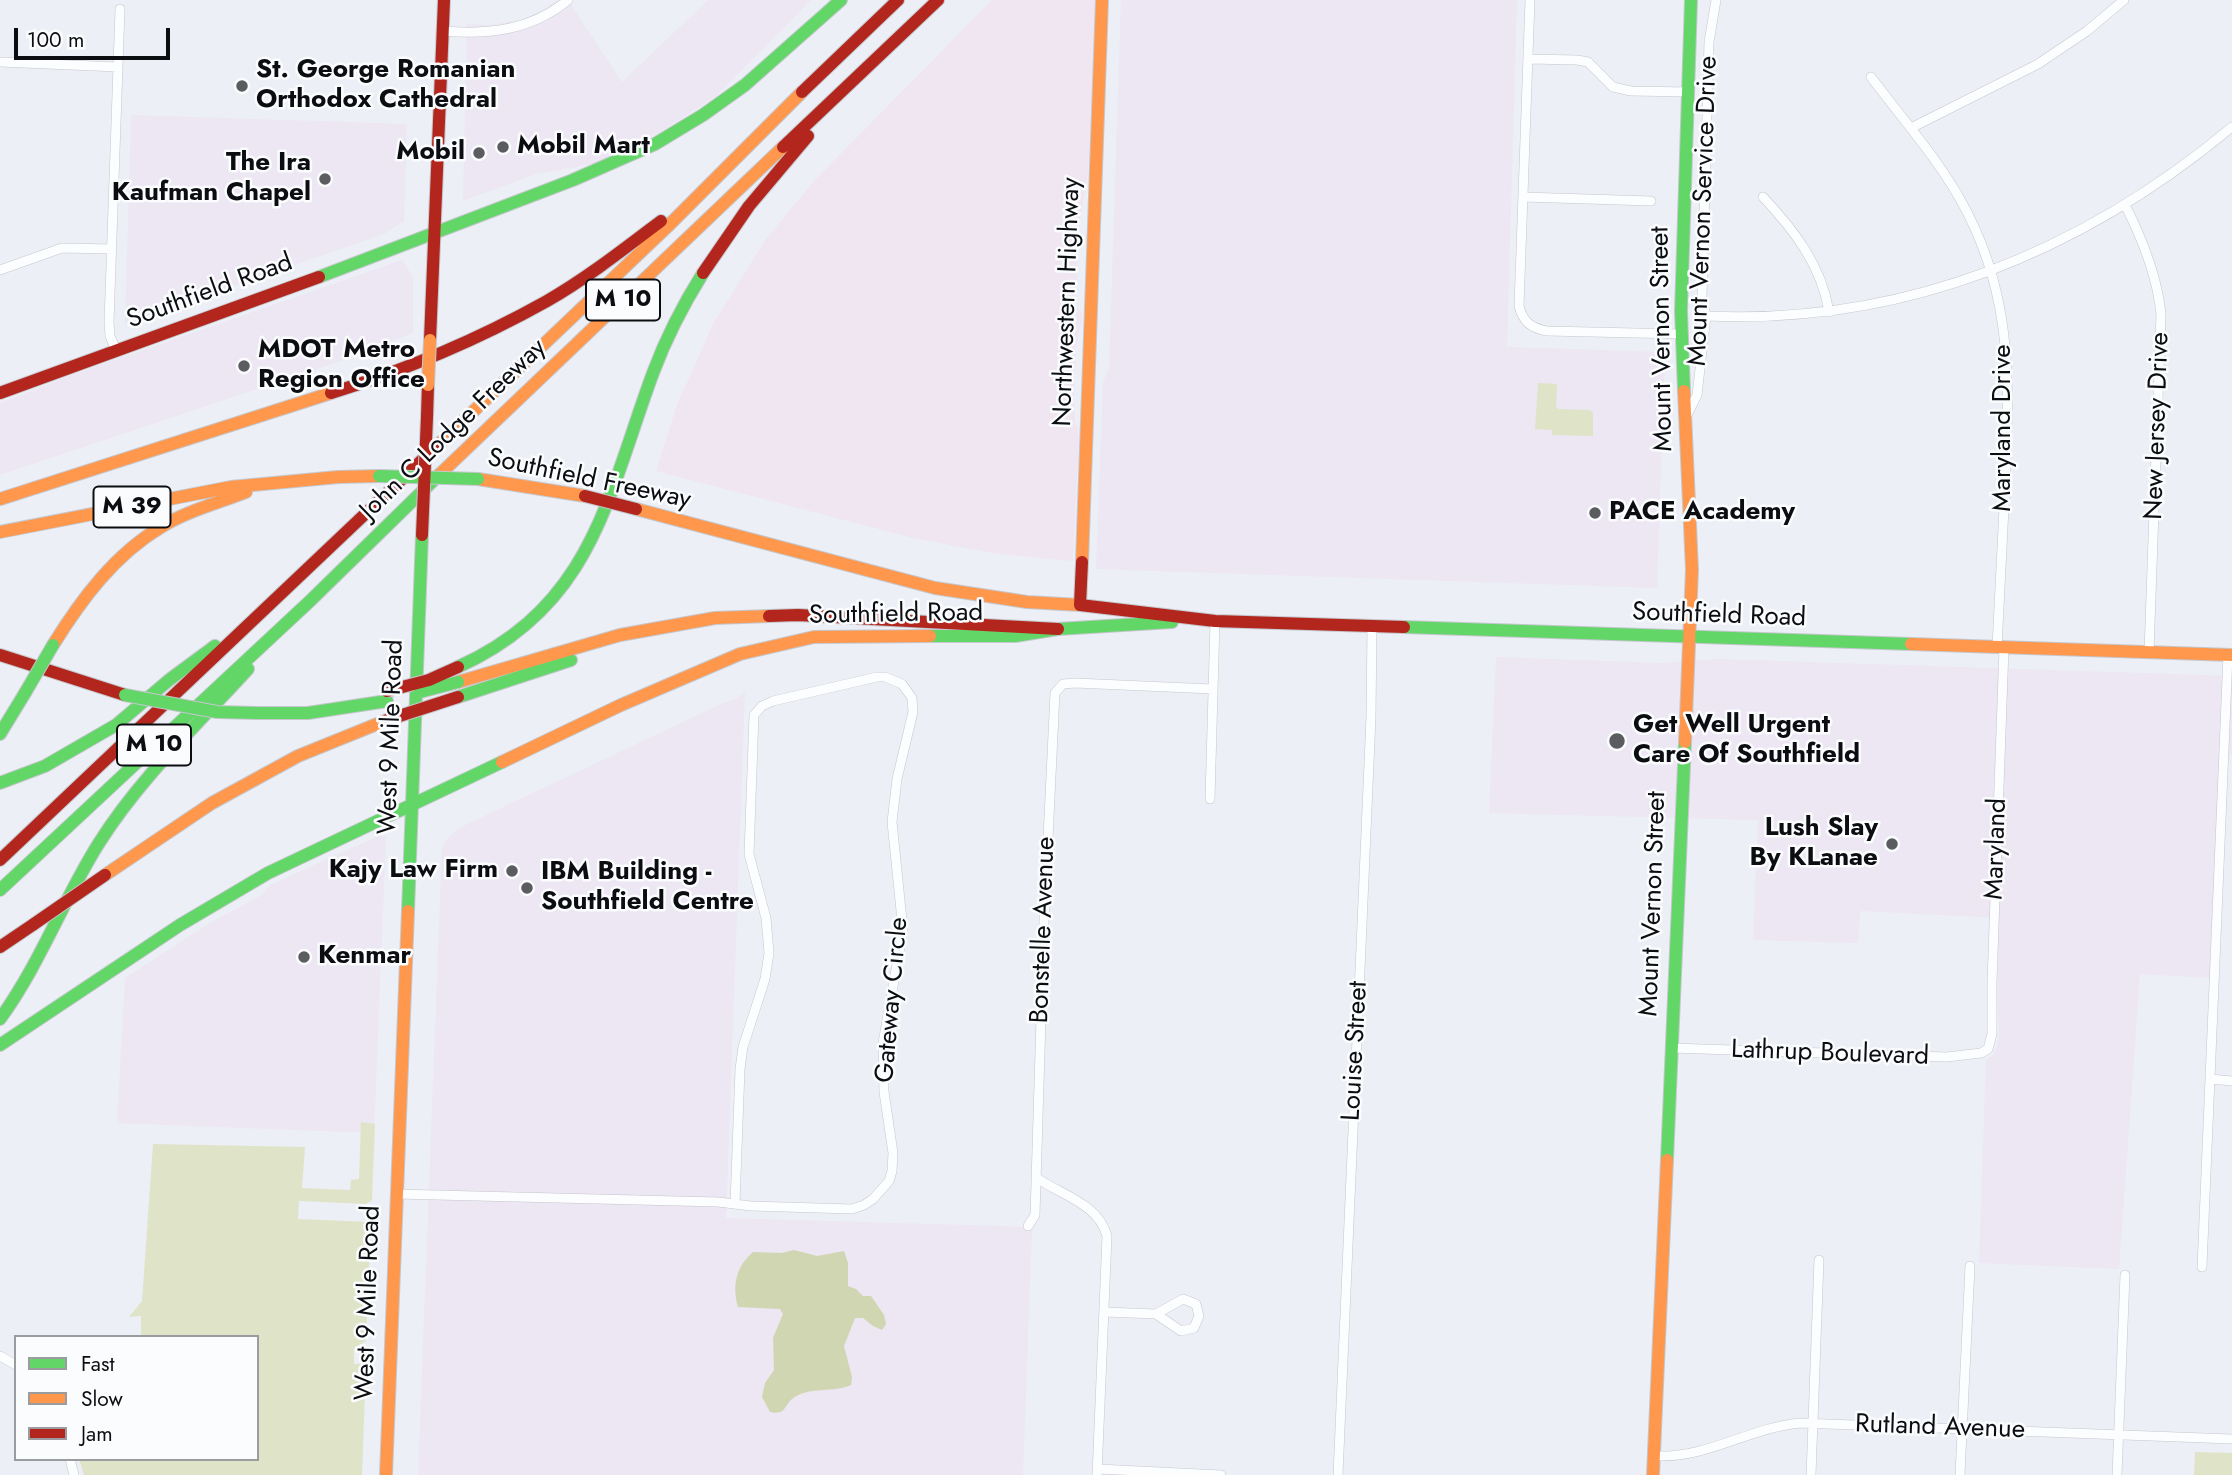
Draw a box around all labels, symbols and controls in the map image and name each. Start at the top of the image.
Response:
scale bar [18,14,173,58]
text: 100 m [27,25,84,55]
place label: St. George Romanian Orthodox Cathedral [256,55,516,116]
street label: Mount Vernon Service Drive [1683,55,1725,367]
marker: St. George Romanian Orthodox Cathedral [234,78,250,94]
place label: Mobil Mart [517,131,650,163]
place label: Mobil [396,137,465,169]
marker: Mobil Mart [495,139,511,155]
marker: Mobil [471,145,487,161]
place label: The Ira Kaufman Chapel [112,148,311,210]
marker: The Ira Kaufman Chapel [317,171,333,187]
street label: Northwestern Highway [1048,177,1088,427]
street label: Mount Vernon Street [1645,226,1681,452]
street label: Southfield Road [123,248,297,336]
road number: M 10 [586,279,660,320]
street label: New Jersey Drive [2139,332,2177,520]
street label: John C Lodge Freeway [354,333,554,527]
place label: MDOT Metro Region Office [258,335,425,396]
street label: Maryland Drive [1988,344,2020,512]
marker: MDOT Metro Region Office [236,358,252,374]
street label: Southfield Freeway [484,443,694,517]
road number: M 39 [94,486,170,528]
place label: PACE Academy [1609,497,1795,529]
marker: PACE Academy [1587,505,1603,521]
street label: Southfield Road [1631,597,1807,635]
street label: Southfield Road [809,598,983,632]
street label: West 9 Mile Road [373,639,411,835]
place label: Get Well Urgent Care Of Southfield [1633,710,1860,772]
road number: M 10 [117,724,191,766]
marker: Get Well Urgent Care Of Southfield [1607,731,1627,751]
street label: Mount Vernon Street [1634,791,1674,1017]
street label: Maryland [1980,798,2014,900]
place label: Lush Slay By KLanae [1750,813,1878,874]
street label: Bonstelle Avenue [1025,836,1063,1024]
marker: Lush Slay By KLanae [1884,836,1900,852]
place label: Kajy Law Firm [329,855,498,887]
place label: IBM Building - Southfield Centre [541,857,754,918]
marker: Kajy Law Firm [504,863,520,879]
marker: IBM Building - Southfield Centre [519,880,535,896]
street label: Gateway Circle [870,916,916,1084]
place label: Kenmar [318,941,411,973]
marker: Kenmar [296,949,312,965]
street label: Louise Street [1337,980,1375,1122]
street label: Lathrup Boulevard [1730,1035,1930,1073]
street label: West 9 Mile Road [350,1205,388,1401]
legend [14,1335,259,1461]
text: Fast [81,1349,114,1379]
text: Slow [81,1384,123,1414]
street label: Rutland Avenue [1854,1409,2026,1447]
text: Jam [81,1419,113,1449]

